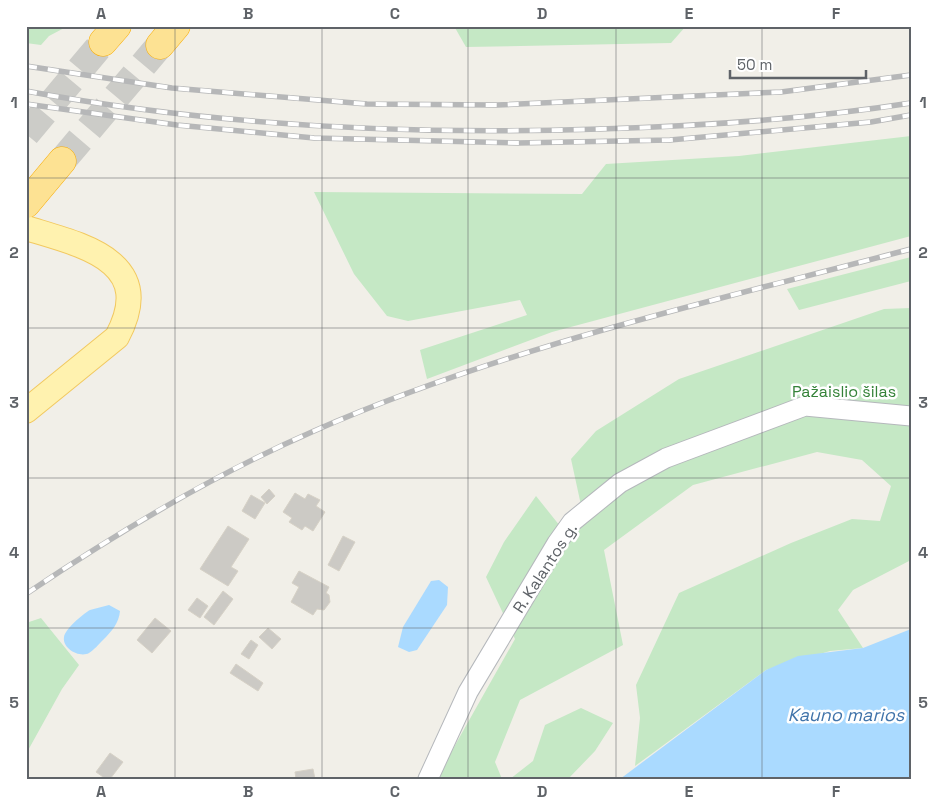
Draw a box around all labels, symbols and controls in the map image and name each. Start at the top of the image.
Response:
text: A [96,3,106,24]
text: B [243,3,253,24]
text: C [390,3,400,24]
text: D [537,3,547,24]
text: E [685,3,694,24]
text: F [832,3,841,24]
scale bar [730,48,866,80]
text: 50 m [737,55,772,74]
text: 1 [10,92,18,113]
text: 1 [919,92,927,113]
text: 2 [9,242,19,263]
text: 2 [918,242,928,263]
park label: Pažaislio šilas [792,381,896,402]
text: 3 [9,392,19,413]
text: 3 [918,392,928,413]
street label: R. Kalantos g. [508,519,582,617]
text: 4 [9,542,19,563]
text: 4 [918,542,928,563]
text: 5 [9,692,19,713]
text: 5 [918,692,928,713]
water label: Kauno marios [788,703,905,726]
text: A [96,781,106,802]
text: B [243,781,253,802]
text: C [390,781,400,802]
text: D [537,781,547,802]
text: E [685,781,694,802]
text: F [832,781,841,802]

